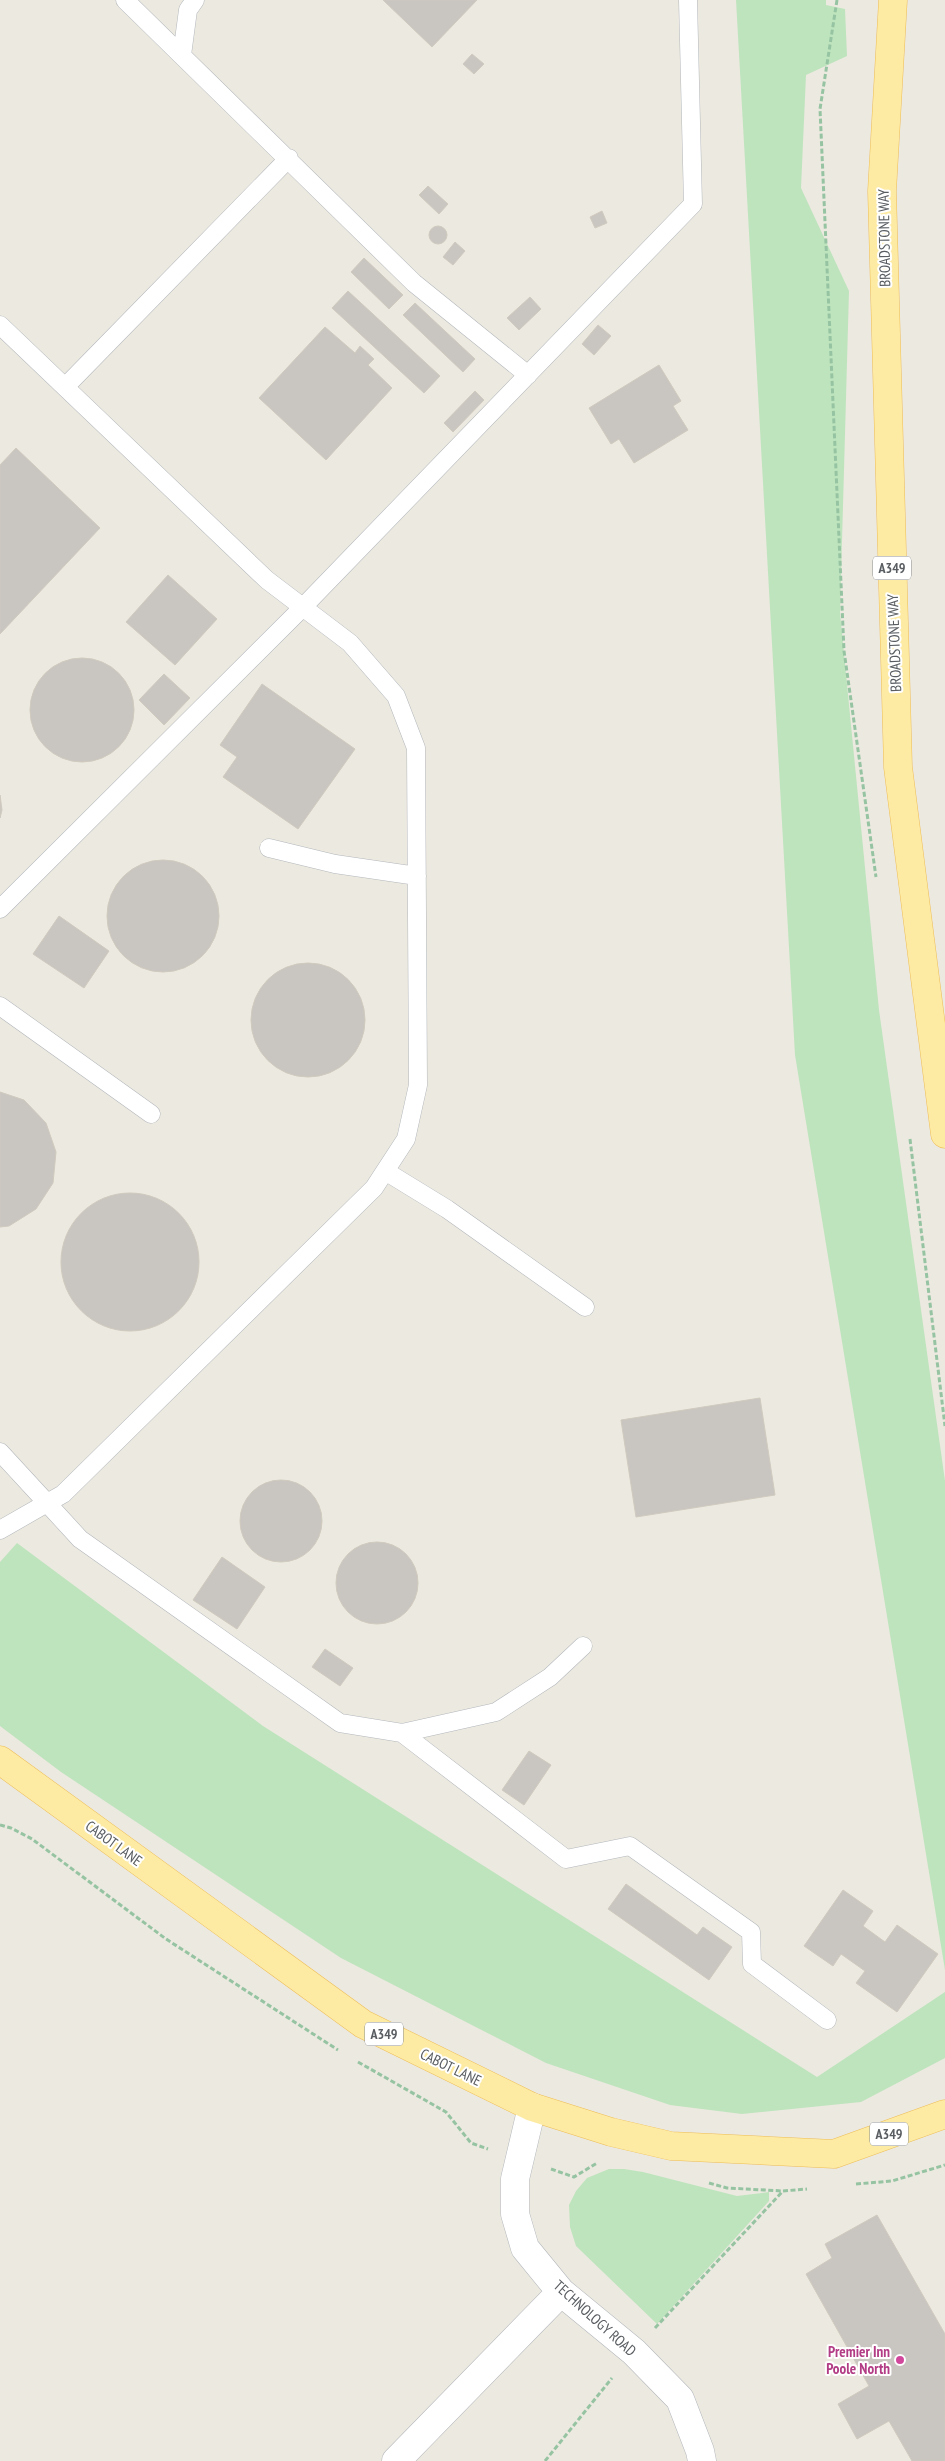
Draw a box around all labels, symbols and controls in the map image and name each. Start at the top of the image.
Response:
street label: BROADSTONE WAY [874,189,894,287]
road number: A349 [873,556,911,580]
street label: BROADSTONE WAY [883,594,905,692]
street label: CABOT LANE [82,1816,146,1870]
road number: A349 [365,2022,403,2046]
street label: CABOT LANE [417,2044,485,2090]
road number: A349 [870,2122,908,2146]
street label: TECHNOLOGY ROAD [550,2276,640,2360]
place label: Premier Inn Poole North [826,2342,890,2378]
marker: Premier Inn Poole North [894,2354,906,2366]

